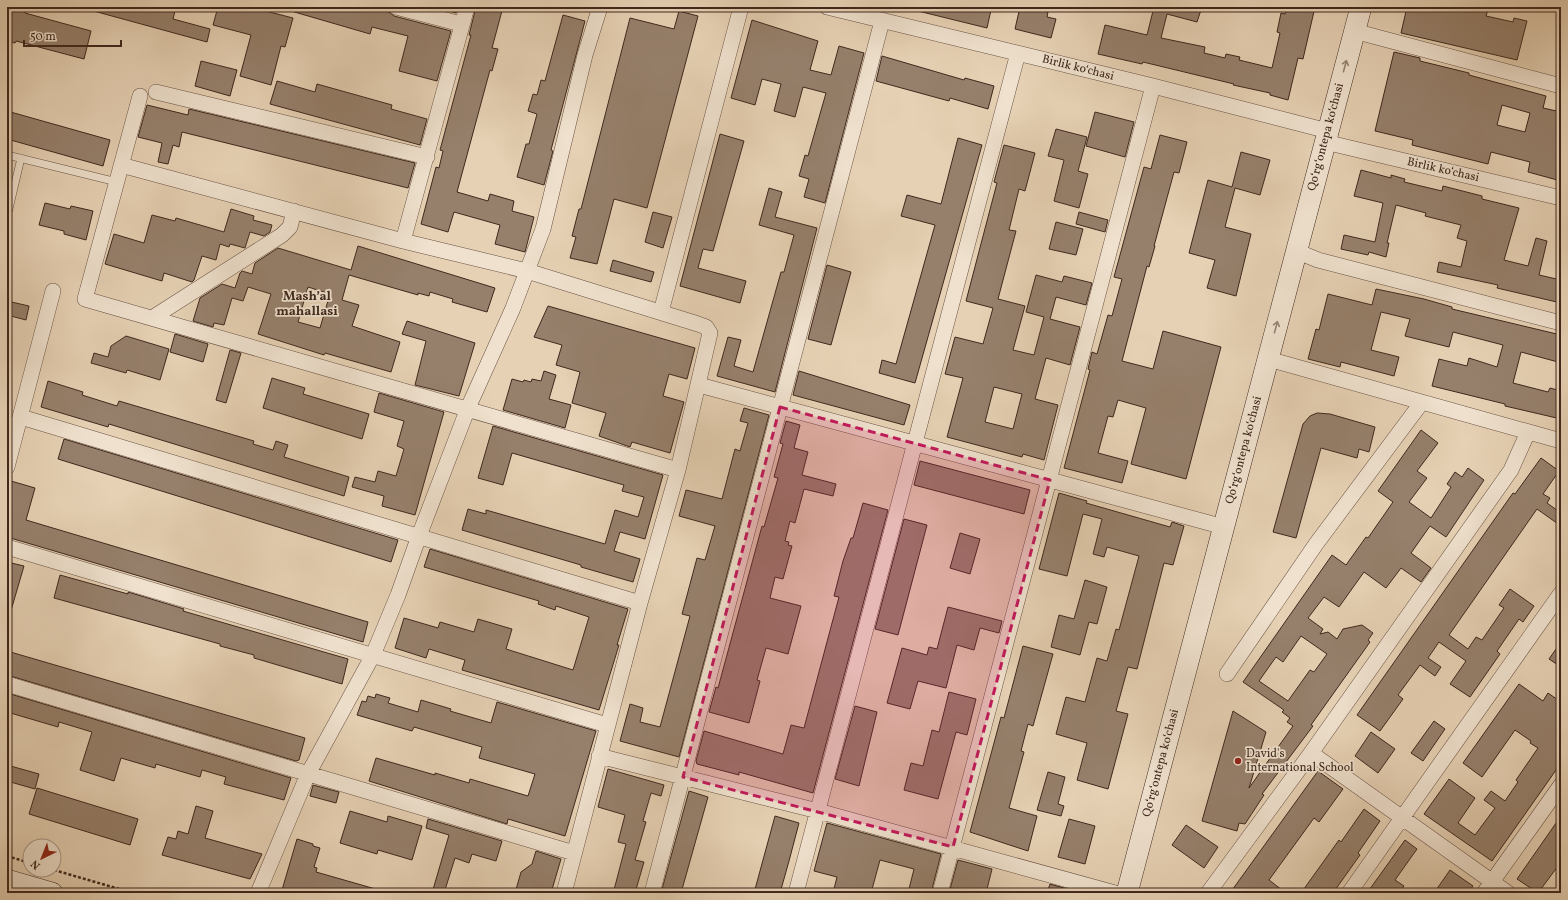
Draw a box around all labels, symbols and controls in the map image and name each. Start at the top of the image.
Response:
scale bar [24,22,121,48]
text: 50 m [30,29,56,45]
street label: Birlik koʻchasi [1040,51,1116,85]
one-way arrow [1342,60,1349,73]
street label: Qoʻrgʻontepa koʻchasi [1304,81,1348,193]
street label: Birlik koʻchasi [1405,154,1481,186]
district label: Mashʼal mahallasi [276,288,338,321]
one-way arrow [1273,321,1280,334]
street label: Qoʻrgʻontepa koʻchasi [1222,394,1266,506]
street label: Qoʻrgʻontepa koʻchasi [1139,707,1183,819]
place label: David's International School [1246,746,1354,776]
marker: David's International School [1233,756,1243,766]
north arrow [22,838,62,878]
text: N [28,856,44,872]

